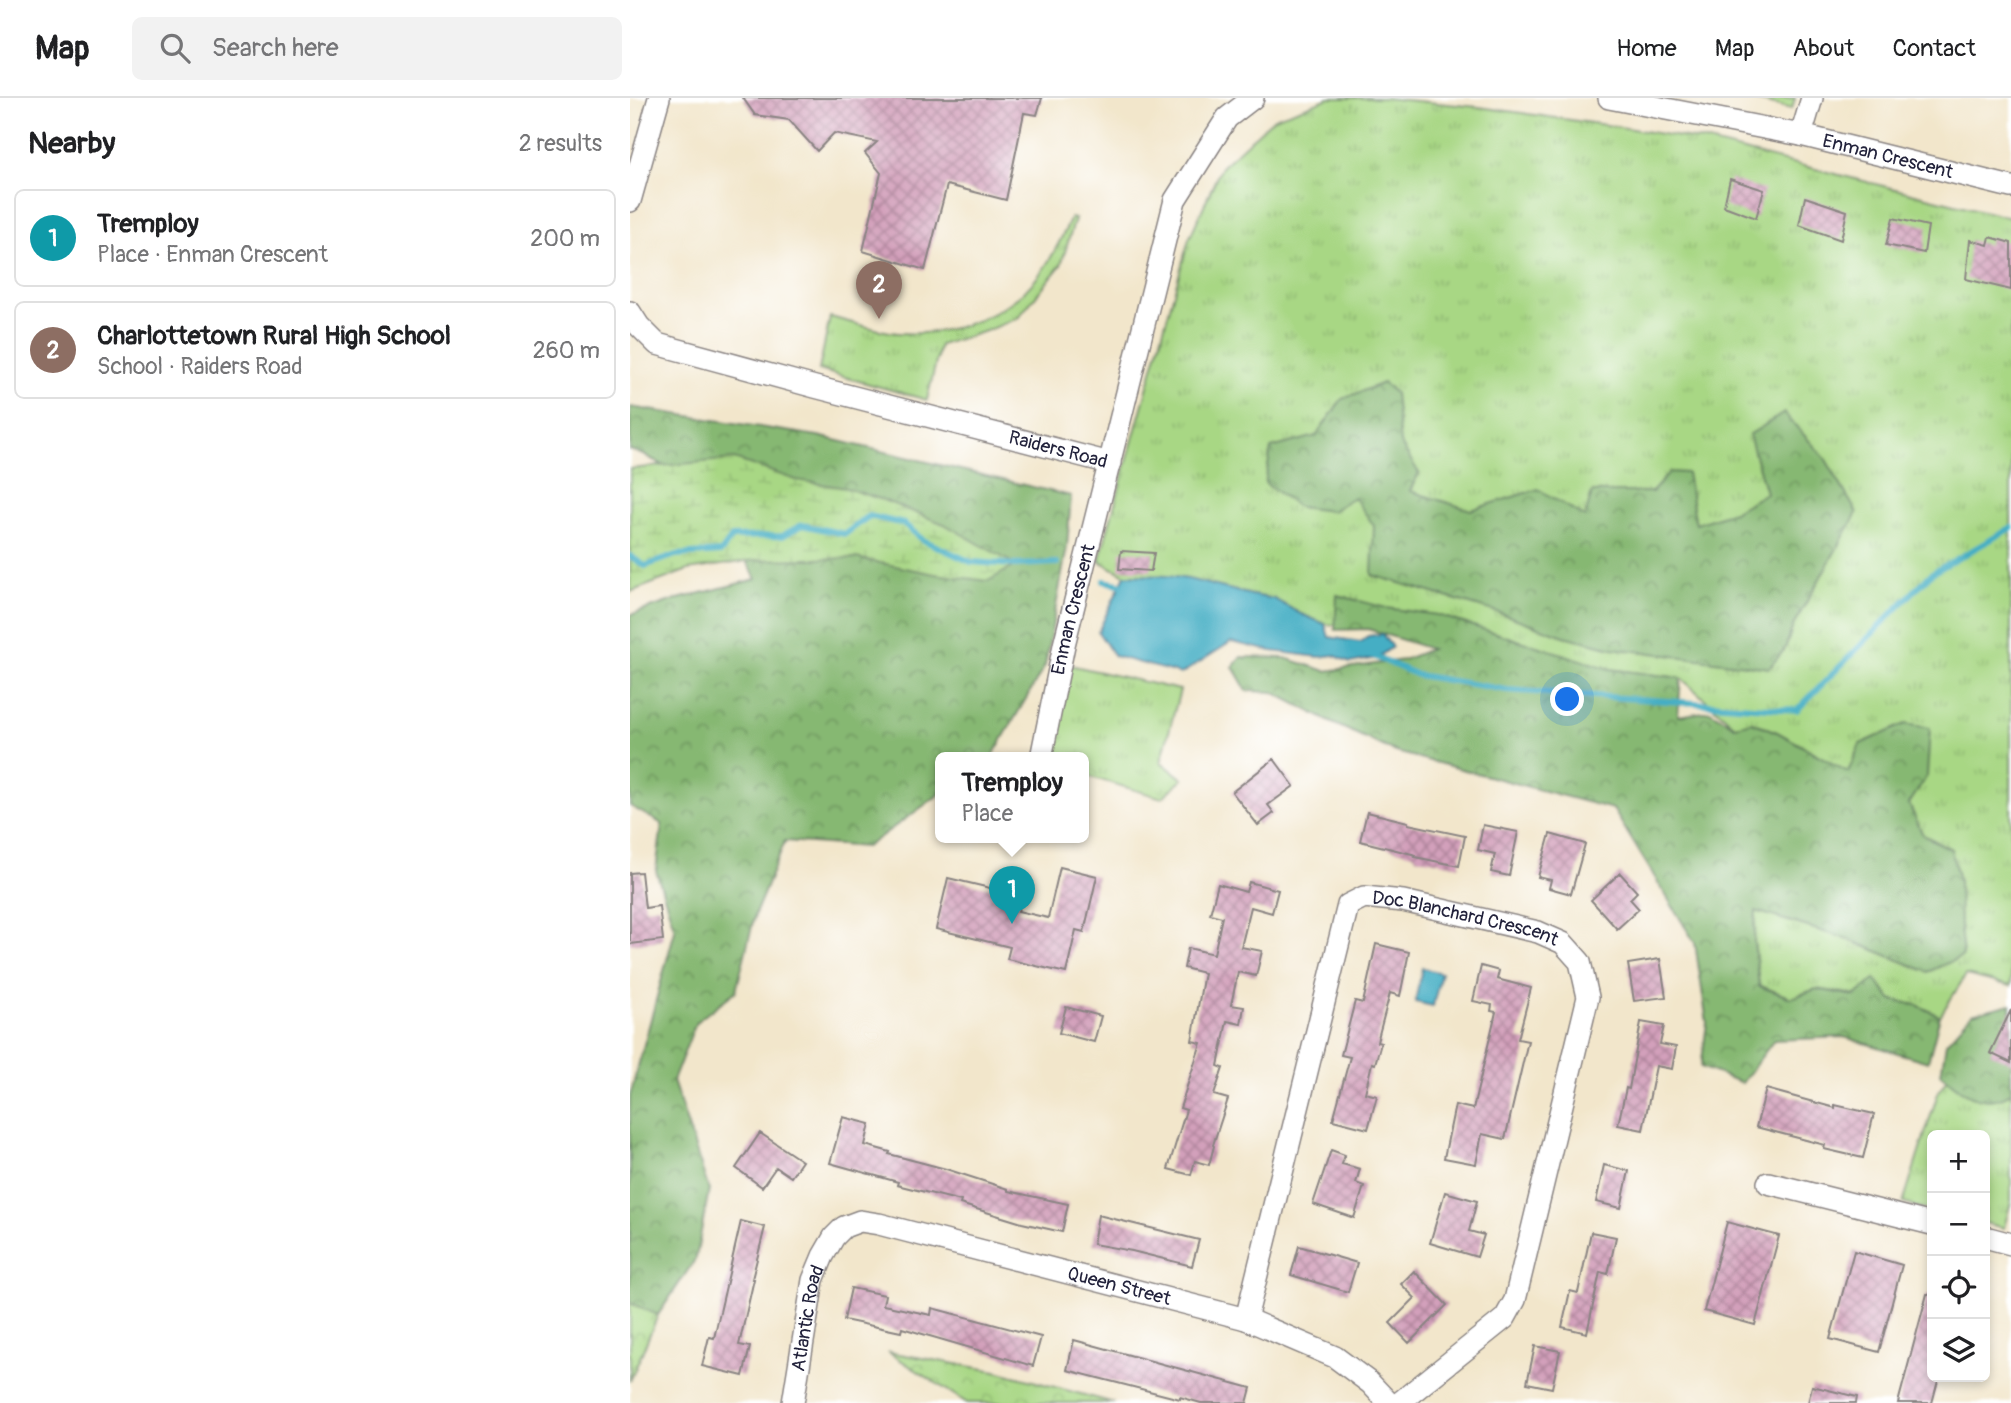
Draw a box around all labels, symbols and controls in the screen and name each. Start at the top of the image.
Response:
search box [132,17,622,80]
text: Map [35,28,90,69]
icon: search [156,29,194,67]
text: Search here [212,32,339,64]
text: Home [1616,34,1677,63]
text: Map [1715,34,1755,63]
text: About [1793,34,1855,63]
text: Contact [1893,34,1976,63]
text: Nearby [28,125,115,162]
text: 2 results [519,129,602,158]
street label: Enman Crescent [1820,129,1956,184]
text: Tremploy [97,208,199,240]
text: 1 [49,224,58,253]
text: 200 m [530,224,600,253]
text: Place · Enman Crescent [97,240,328,269]
pin: 2 [856,261,902,319]
text: Charlottetown Rural High School [97,320,451,352]
text: 2 [47,336,59,365]
text: 260 m [533,336,600,365]
text: School · Raiders Road [97,352,303,381]
street label: Raiders Road [1006,425,1110,474]
street label: Enman Crescent [1046,541,1101,677]
your location [1550,682,1584,716]
popup [935,752,1089,843]
text: Tremploy [961,767,1063,799]
text: Place [961,799,1013,828]
pin: 1 [989,866,1035,924]
street label: Doc Blanchard Crescent [1371,886,1563,952]
map controls [1927,1130,1990,1382]
button: + [1927,1130,1990,1193]
button: − [1927,1193,1990,1256]
button: locate [1927,1256,1990,1319]
street label: Atlantic Road [786,1261,830,1373]
street label: Queen Street [1065,1261,1174,1311]
button: layers [1927,1319,1990,1382]

